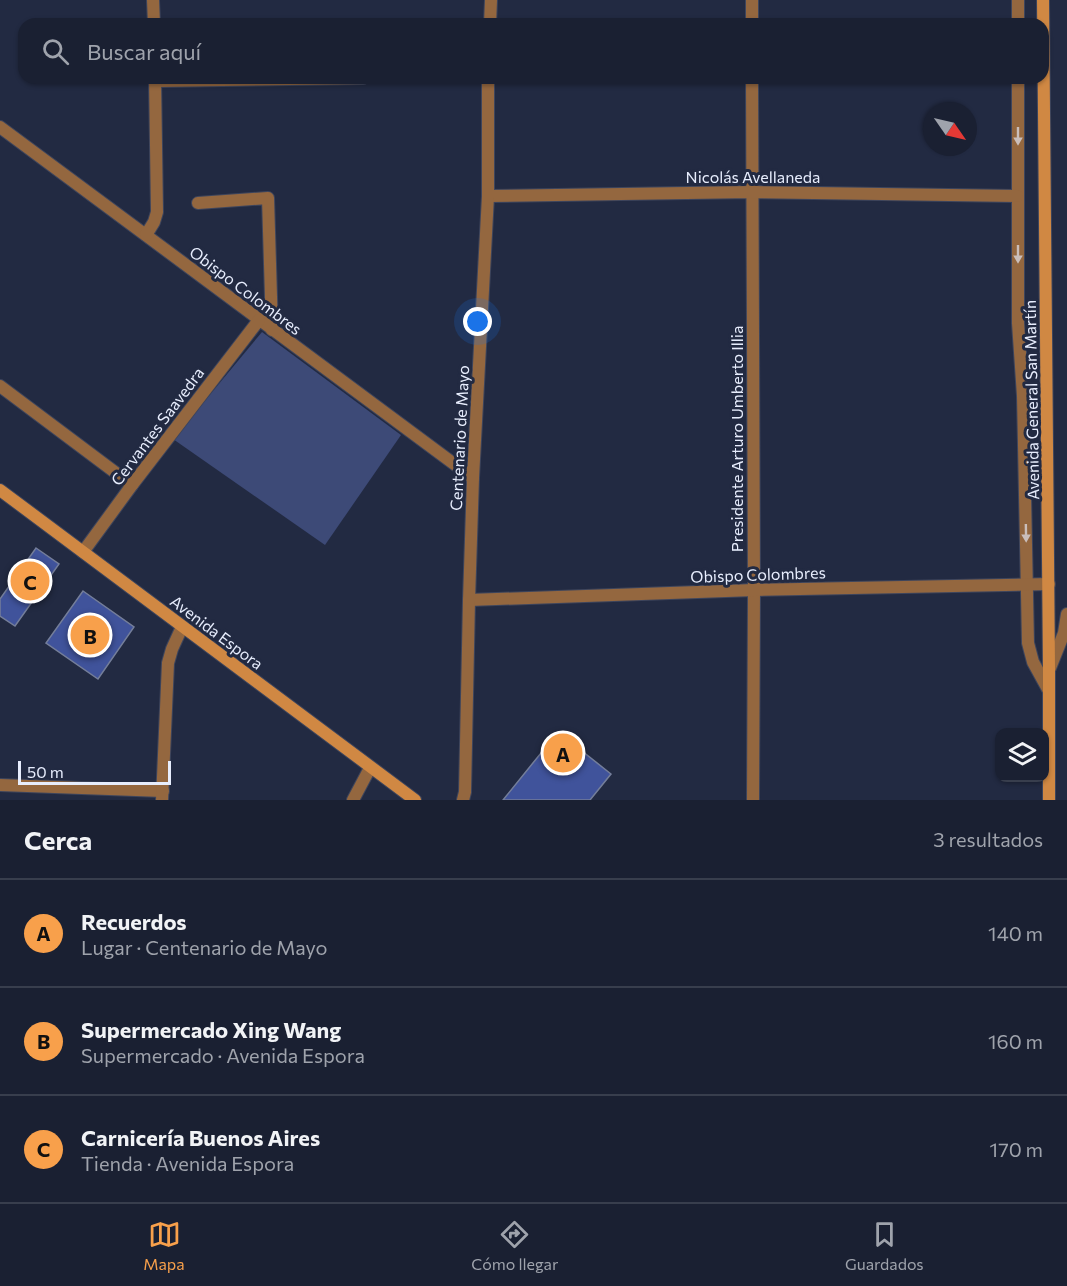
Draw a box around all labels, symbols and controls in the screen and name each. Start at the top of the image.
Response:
search box [18,18,1049,84]
icon: search [39,35,72,68]
text: Buscar aquí [87,38,201,65]
north arrow [923,102,977,156]
one-way arrow [1013,127,1023,146]
street label: Nicolás Avellaneda [686,167,820,186]
street label: Obispo Colombres [186,242,306,338]
one-way arrow [1013,245,1023,264]
street label: Avenida General San Martín [1020,300,1042,500]
your location [463,307,492,336]
street label: Presidente Arturo Umberto Illia [727,326,746,552]
street label: Cervantes Saavedra [106,363,208,489]
street label: Centenario de Mayo [446,365,472,511]
one-way arrow [1021,524,1031,543]
pin: C [10,558,50,604]
street label: Obispo Colombres [690,562,826,586]
street label: Avenida Espora [167,591,267,673]
pin: B [70,612,110,658]
map controls [995,728,1049,782]
button: layers [995,728,1049,782]
pin: A [544,730,582,776]
scale bar [18,758,171,786]
text: 50 m [27,762,64,781]
text: Cerca [24,824,92,855]
text: 3 resultados [933,827,1043,851]
text: Recuerdos [81,908,187,935]
text: A [36,921,51,945]
text: 140 m [988,921,1043,945]
text: Lugar · Centenario de Mayo [81,935,327,959]
text: Supermercado Xing Wang [81,1016,341,1043]
text: B [37,1029,50,1053]
text: 160 m [988,1029,1043,1053]
text: Supermercado · Avenida Espora [81,1043,365,1067]
text: Carnicería Buenos Aires [81,1124,320,1151]
text: C [37,1137,50,1161]
text: 170 m [990,1137,1043,1161]
text: Tienda · Avenida Espora [81,1151,294,1175]
tab: Mapa [143,1218,185,1273]
tab: Cómo llegar [471,1218,558,1273]
tab: Guardados [845,1218,924,1273]

